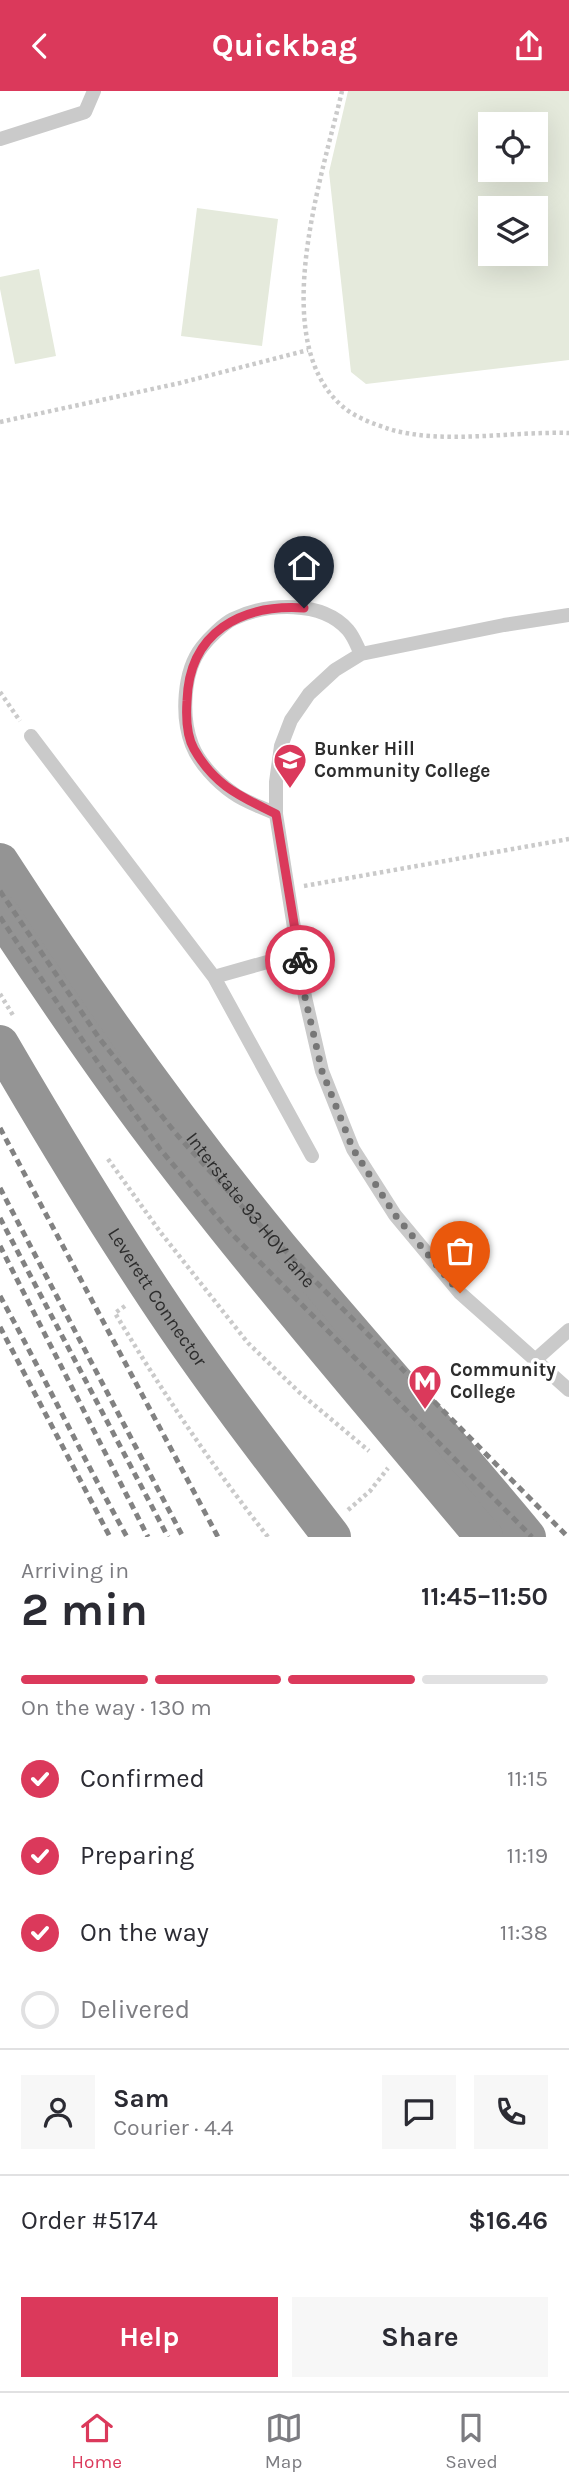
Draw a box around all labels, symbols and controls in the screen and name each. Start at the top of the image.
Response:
icon: back [21,27,59,65]
text: Quickbag [212,27,357,64]
icon: share [510,27,548,65]
map controls [478,112,548,266]
button: locate [478,112,548,182]
button: layers [478,196,548,266]
pin [274,536,334,608]
icon: home [285,547,323,585]
place label: Bunker Hill Community College [314,738,490,782]
school or university icon: Bunker Hill Community College [271,741,309,790]
courier [265,925,335,995]
icon: bike [281,941,319,979]
street label: Interstate 93 HOV lane [181,1128,320,1292]
pin [430,1221,490,1293]
street label: Leverett Connector [103,1224,212,1371]
icon: bag [441,1232,479,1270]
place label: Community College [450,1359,556,1403]
metro station icon: Community College [406,1362,444,1411]
text: Arriving in [21,1557,129,1584]
text: 11:45–11:50 [421,1581,548,1612]
text: 2 min [21,1583,148,1637]
text: On the way · 130 m [21,1694,212,1721]
icon: check [21,1760,59,1798]
text: Confirmed [80,1763,205,1794]
text: 11:15 [507,1765,548,1792]
icon: check [21,1837,59,1875]
text: Preparing [80,1840,194,1871]
text: 11:19 [507,1842,548,1869]
icon: check [21,1914,59,1952]
text: On the way [80,1917,209,1948]
text: 11:38 [500,1919,548,1946]
text: Delivered [80,1994,190,2025]
button: person [21,2075,95,2149]
button: chat [382,2075,456,2149]
button: phone [474,2075,548,2149]
text: Sam [113,2083,169,2114]
text: Courier · 4.4 [113,2114,234,2141]
text: Order #5174 [21,2205,158,2236]
text: $16.46 [468,2205,548,2236]
button: Help [21,2297,278,2377]
button: Share [292,2297,548,2377]
tab: Home [71,2409,122,2473]
tab: Map [265,2409,303,2473]
tab: Saved [445,2409,498,2473]

